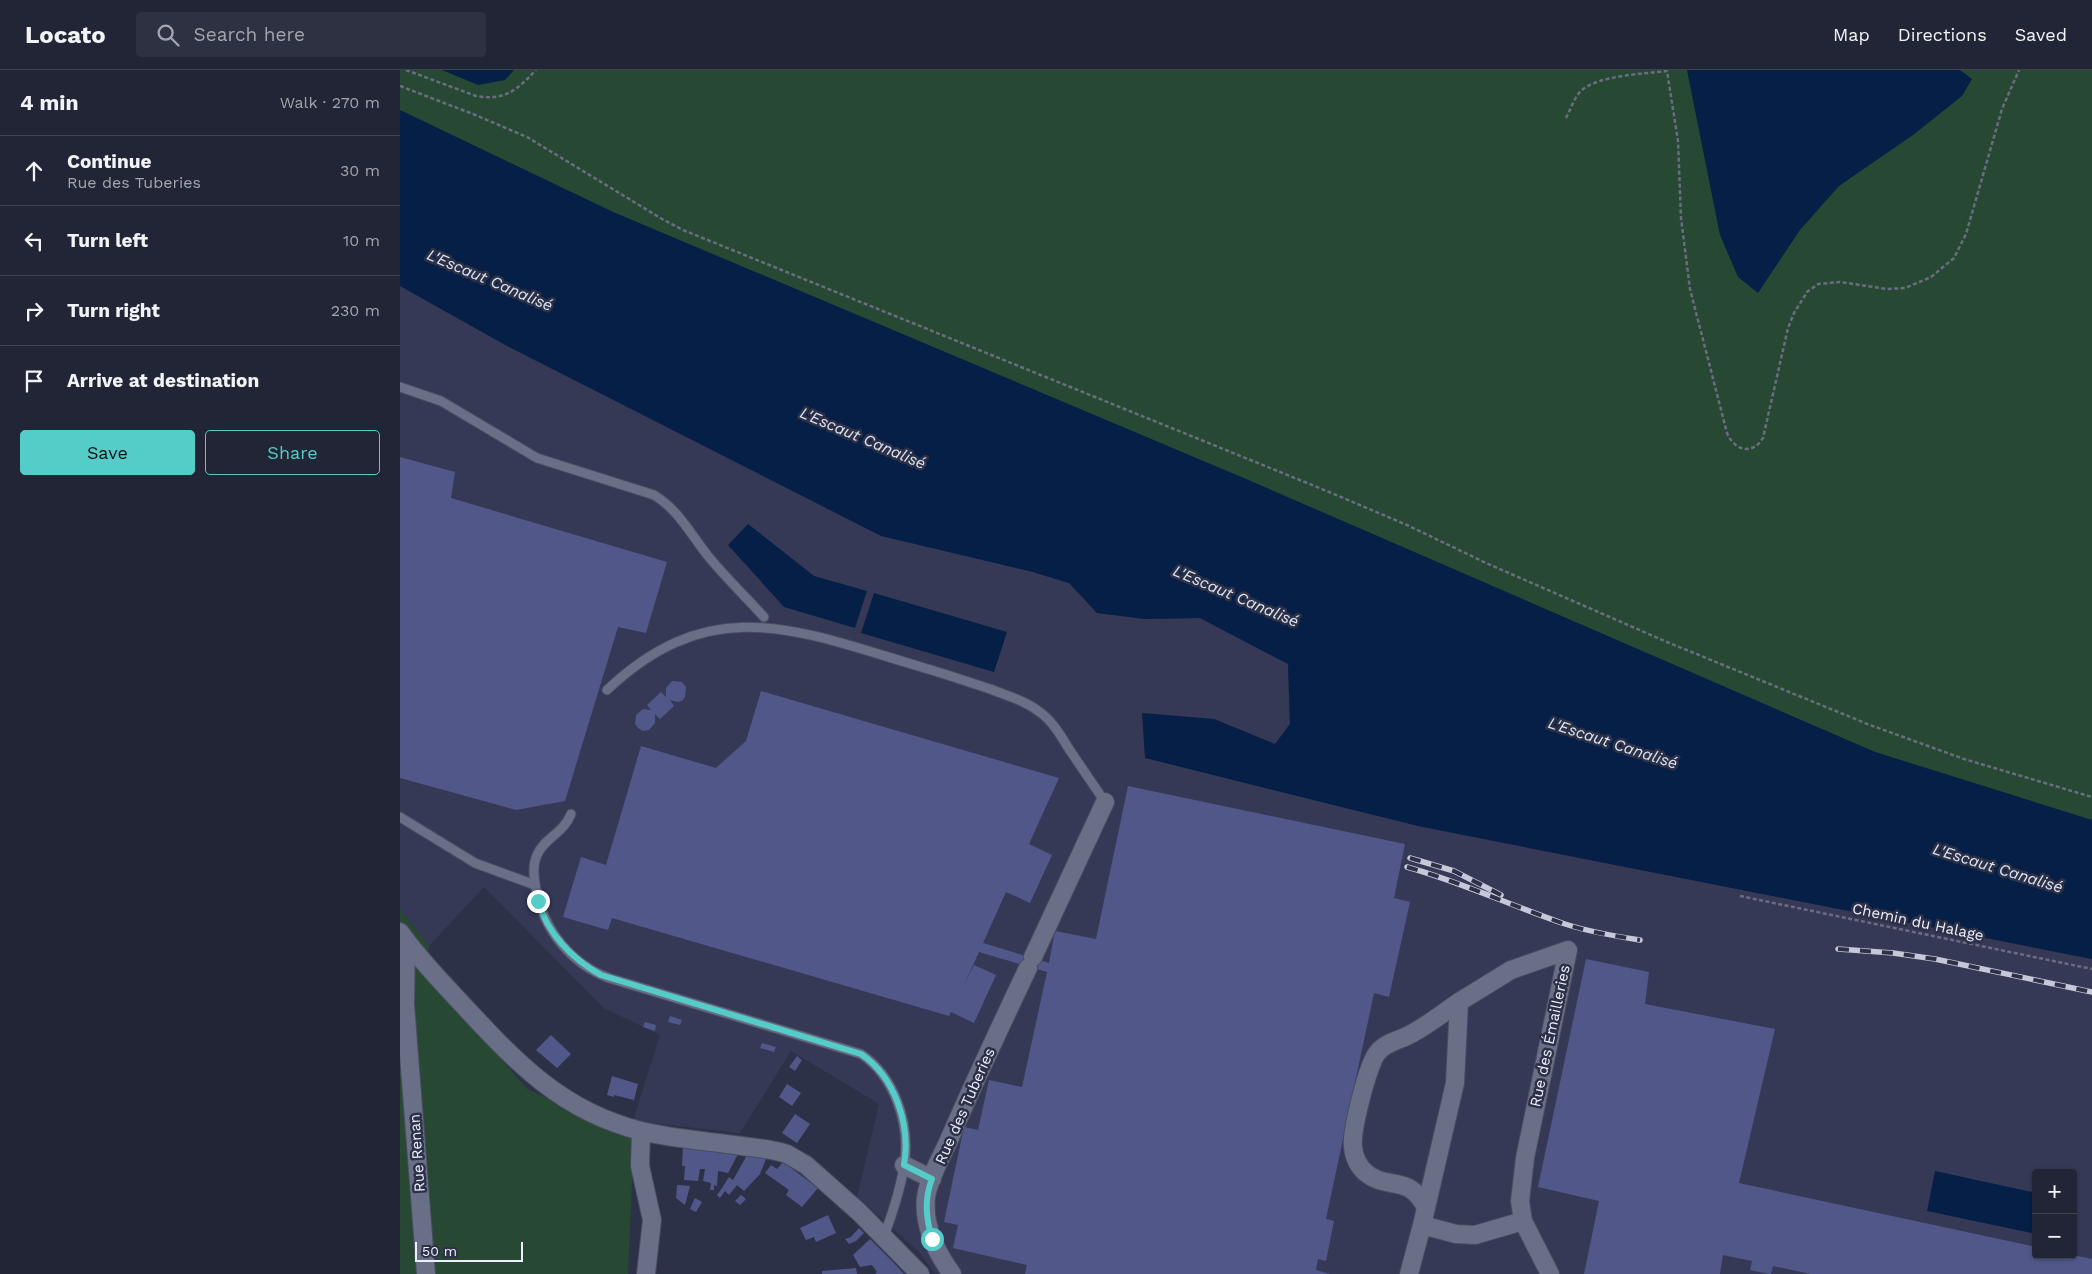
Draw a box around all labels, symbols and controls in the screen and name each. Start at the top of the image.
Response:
search box [136,12,486,57]
text: Locato [25,21,106,49]
icon: search [154,21,182,49]
text: Search here [194,23,305,46]
text: Map [1833,24,1870,45]
text: Directions [1898,24,1987,45]
text: Saved [2015,24,2067,45]
text: 4 min [20,90,78,115]
text: Walk · 270 m [280,93,380,112]
text: Continue [67,150,151,173]
icon: ahead [20,157,48,185]
text: 30 m [340,161,380,180]
text: Rue des Tuberies [67,173,201,192]
icon: left [20,227,48,255]
text: Turn left [67,229,148,252]
text: 10 m [343,231,380,250]
water label: L'Escaut Canalisé [424,245,556,315]
icon: right [20,297,48,325]
text: Turn right [67,299,160,322]
text: 230 m [331,301,380,320]
icon: arrive [20,367,48,395]
text: Arrive at destination [67,369,259,392]
water label: L'Escaut Canalisé [797,403,929,473]
button: Save [20,430,195,475]
button: Share [205,430,380,475]
water label: L'Escaut Canalisé [1170,561,1302,631]
water label: L'Escaut Canalisé [1546,713,1680,773]
water label: L'Escaut Canalisé [1931,839,2065,897]
route end [527,890,550,913]
street label: Chemin du Halage [1851,899,1985,945]
street label: Rue des Émailleries [1526,963,1574,1109]
street label: Rue des Tuberies [931,1045,999,1167]
street label: Rue Renan [405,1113,429,1193]
map controls [2032,1169,2077,1259]
button: + [2032,1169,2077,1214]
button: − [2032,1214,2077,1259]
route start [921,1228,944,1251]
scale bar [415,1239,522,1262]
text: 50 m [422,1243,457,1259]

